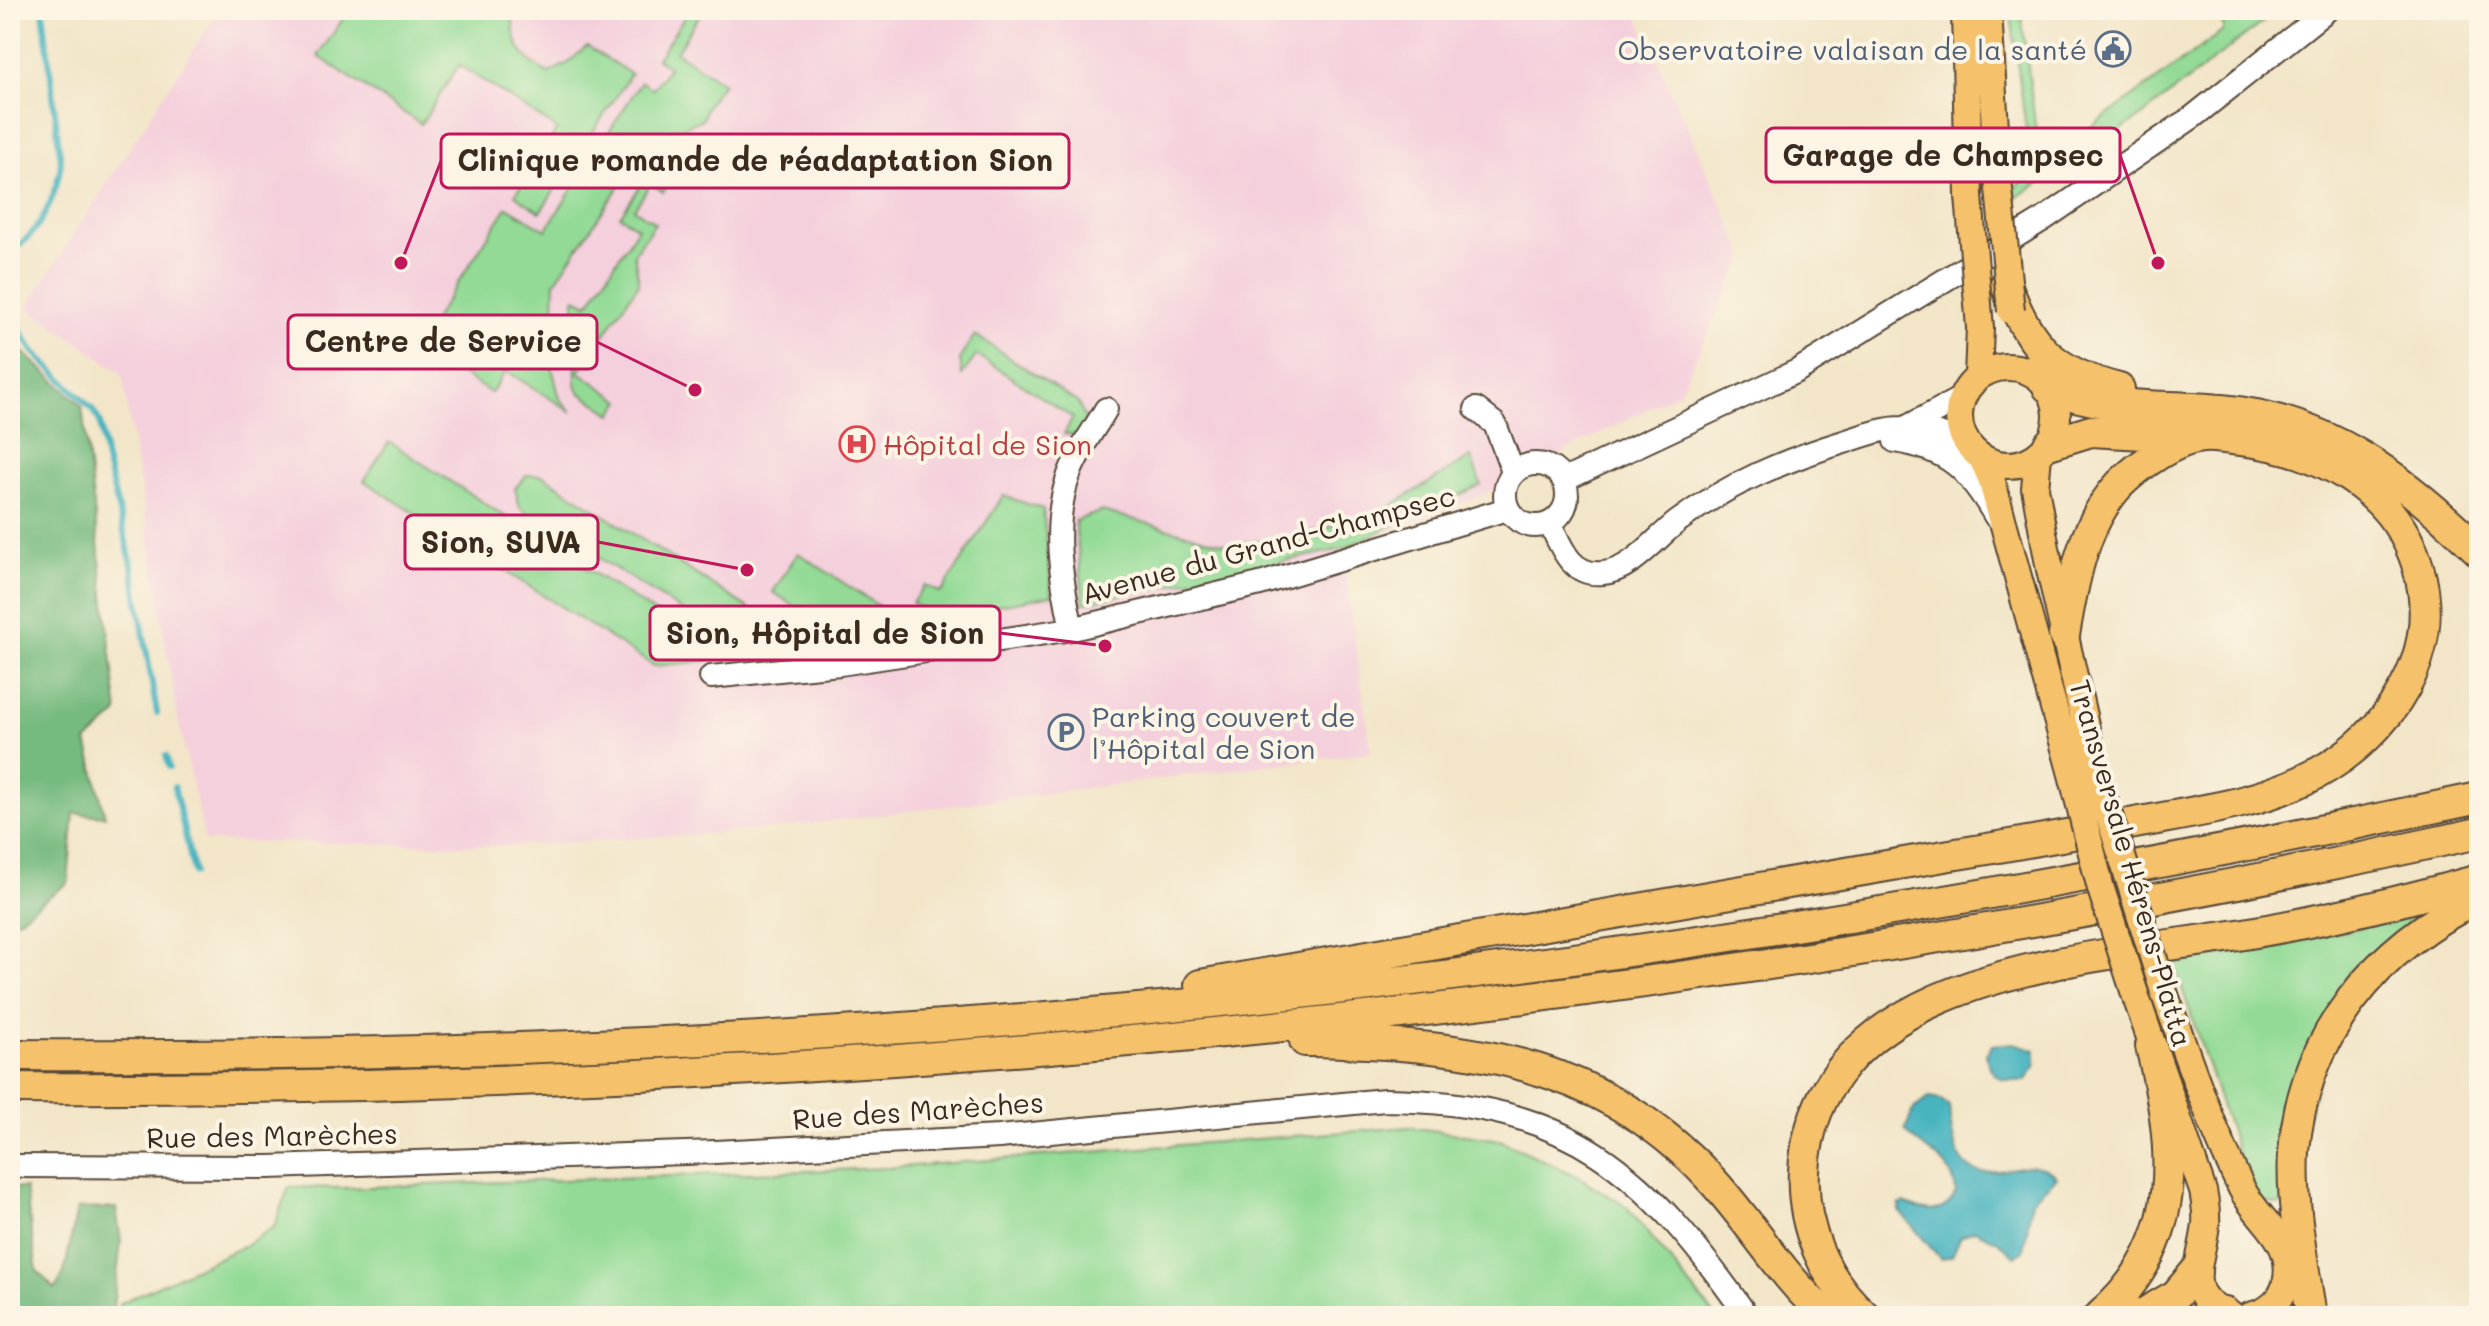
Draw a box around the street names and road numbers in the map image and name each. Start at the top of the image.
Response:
street label: Avenue du Grand-Champsec [1077,477,1459,611]
street label: Transversale Hérens-Platta [2062,675,2202,1051]
street label: Rue des Marèches [791,1083,1045,1137]
street label: Rue des Marèches [146,1115,398,1155]

